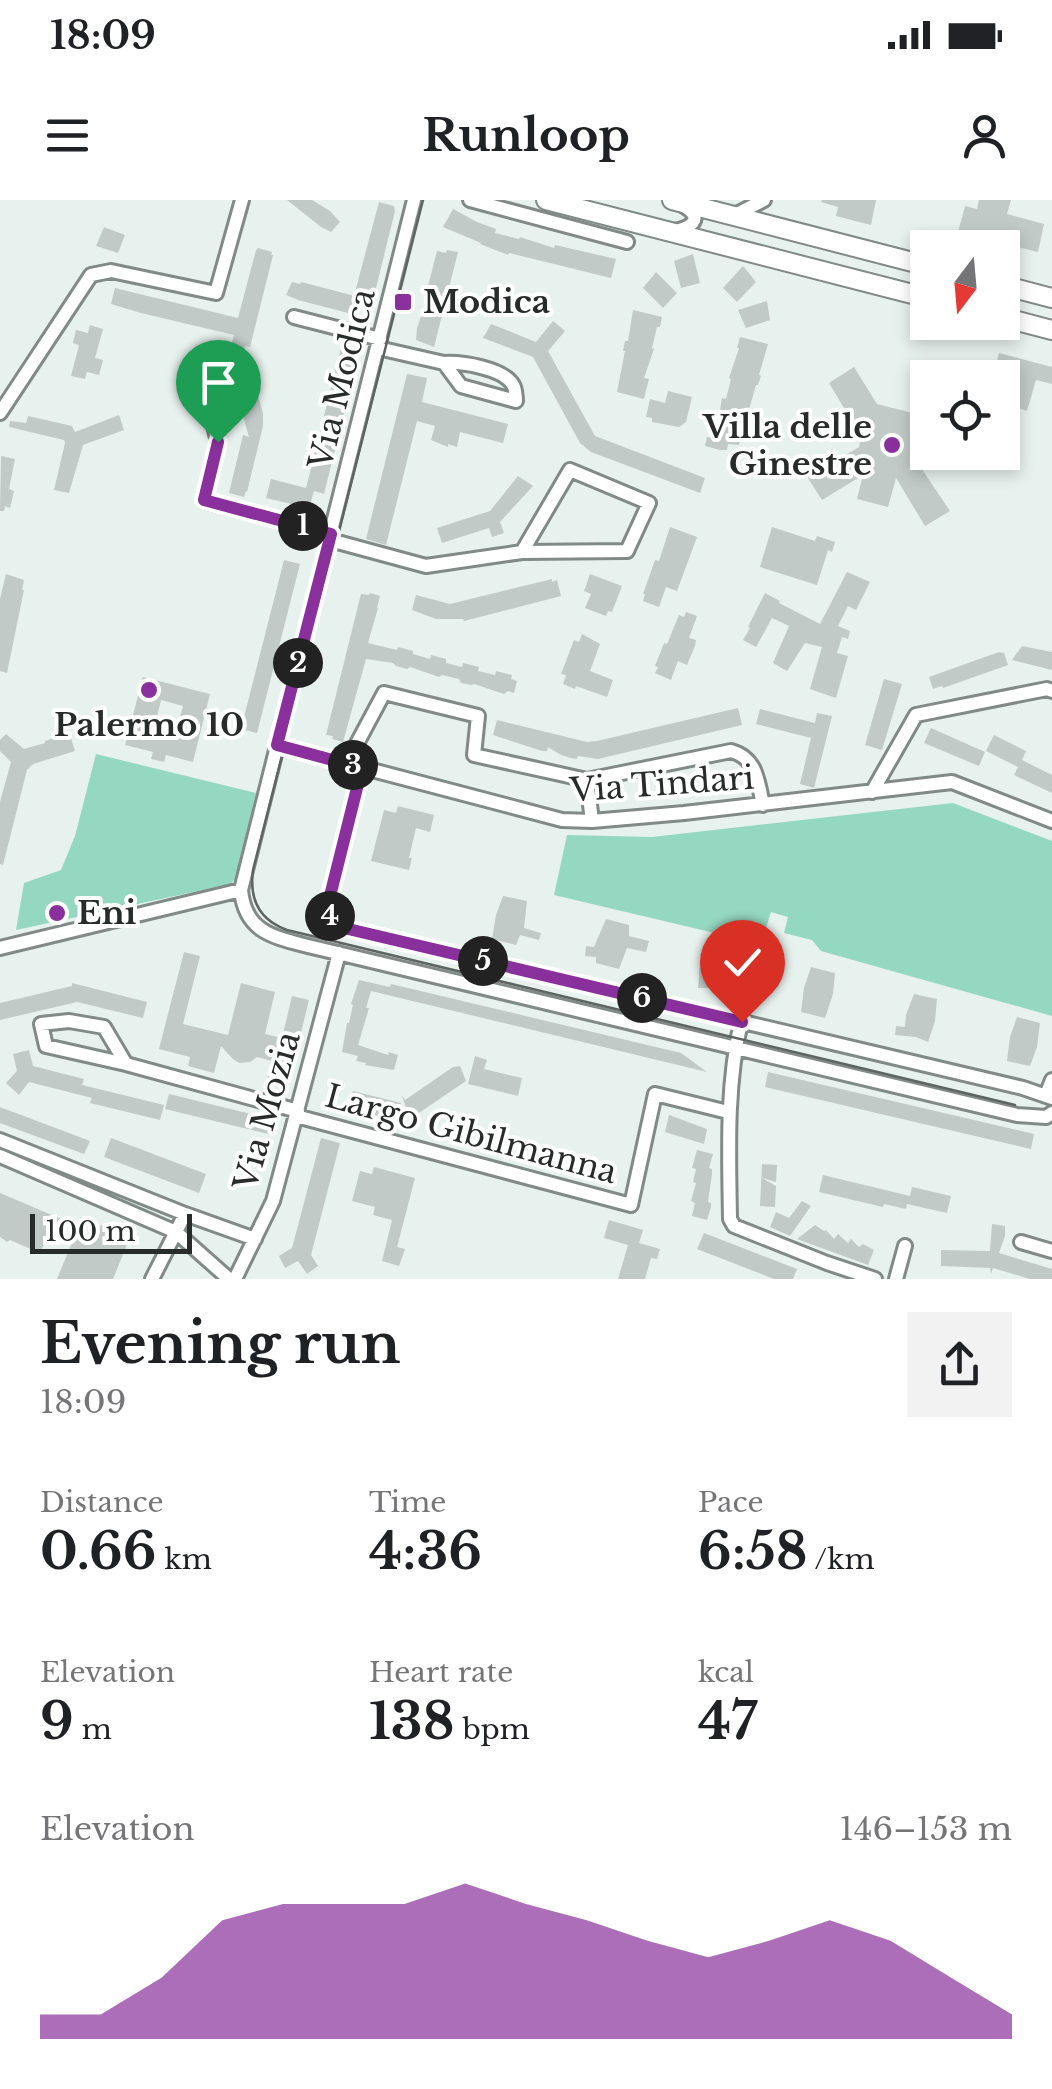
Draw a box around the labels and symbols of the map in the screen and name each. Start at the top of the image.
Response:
north arrow [910,230,1020,340]
place label: Modica [423,282,550,322]
street label: Via Modica [300,284,384,474]
marker: Modica [392,291,414,313]
pin [176,340,261,443]
place label: Villa delle Ginestre [702,407,872,484]
marker: Villa delle Ginestre [881,434,903,456]
pin: 1 [278,501,328,551]
pin: 2 [273,638,323,688]
marker: Palermo 10 [138,679,160,701]
place label: Palermo 10 [54,705,244,745]
pin: 3 [328,740,378,790]
street label: Via Tindari [568,758,755,810]
pin: 4 [305,891,355,941]
place label: Eni [77,893,137,933]
marker: Eni [46,902,68,924]
pin [700,920,785,1023]
pin: 5 [458,936,508,986]
pin: 6 [617,973,667,1023]
street label: Via Mozia [225,1027,309,1196]
street label: Largo Gibilmanna [321,1076,621,1192]
scale bar [30,1209,192,1254]

